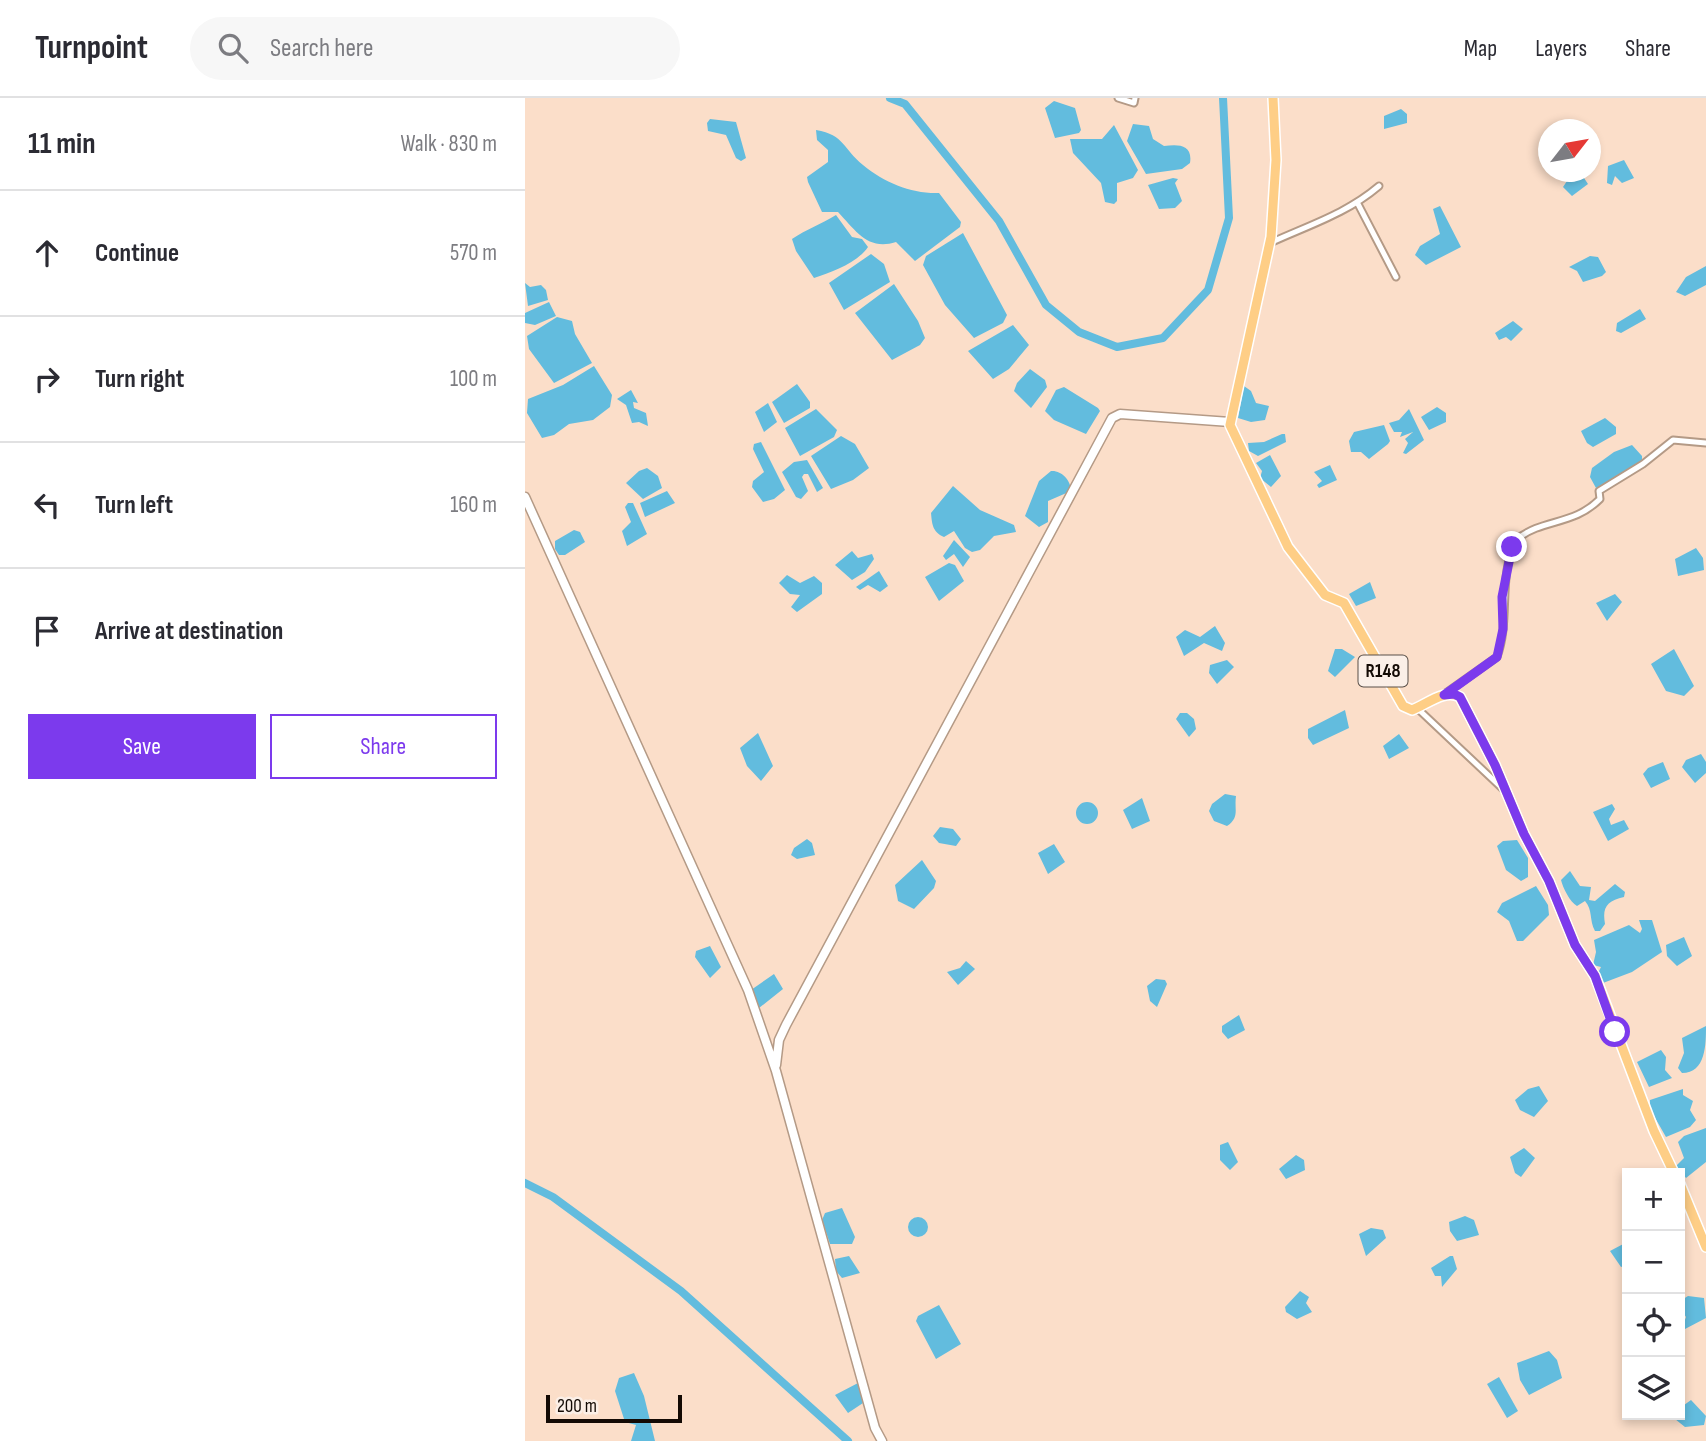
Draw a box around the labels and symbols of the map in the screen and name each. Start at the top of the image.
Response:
north arrow [1538,119,1601,182]
route end [1496,531,1527,562]
road number: R148 [1359,656,1407,686]
route start [1599,1016,1630,1047]
scale bar [546,1392,683,1424]

